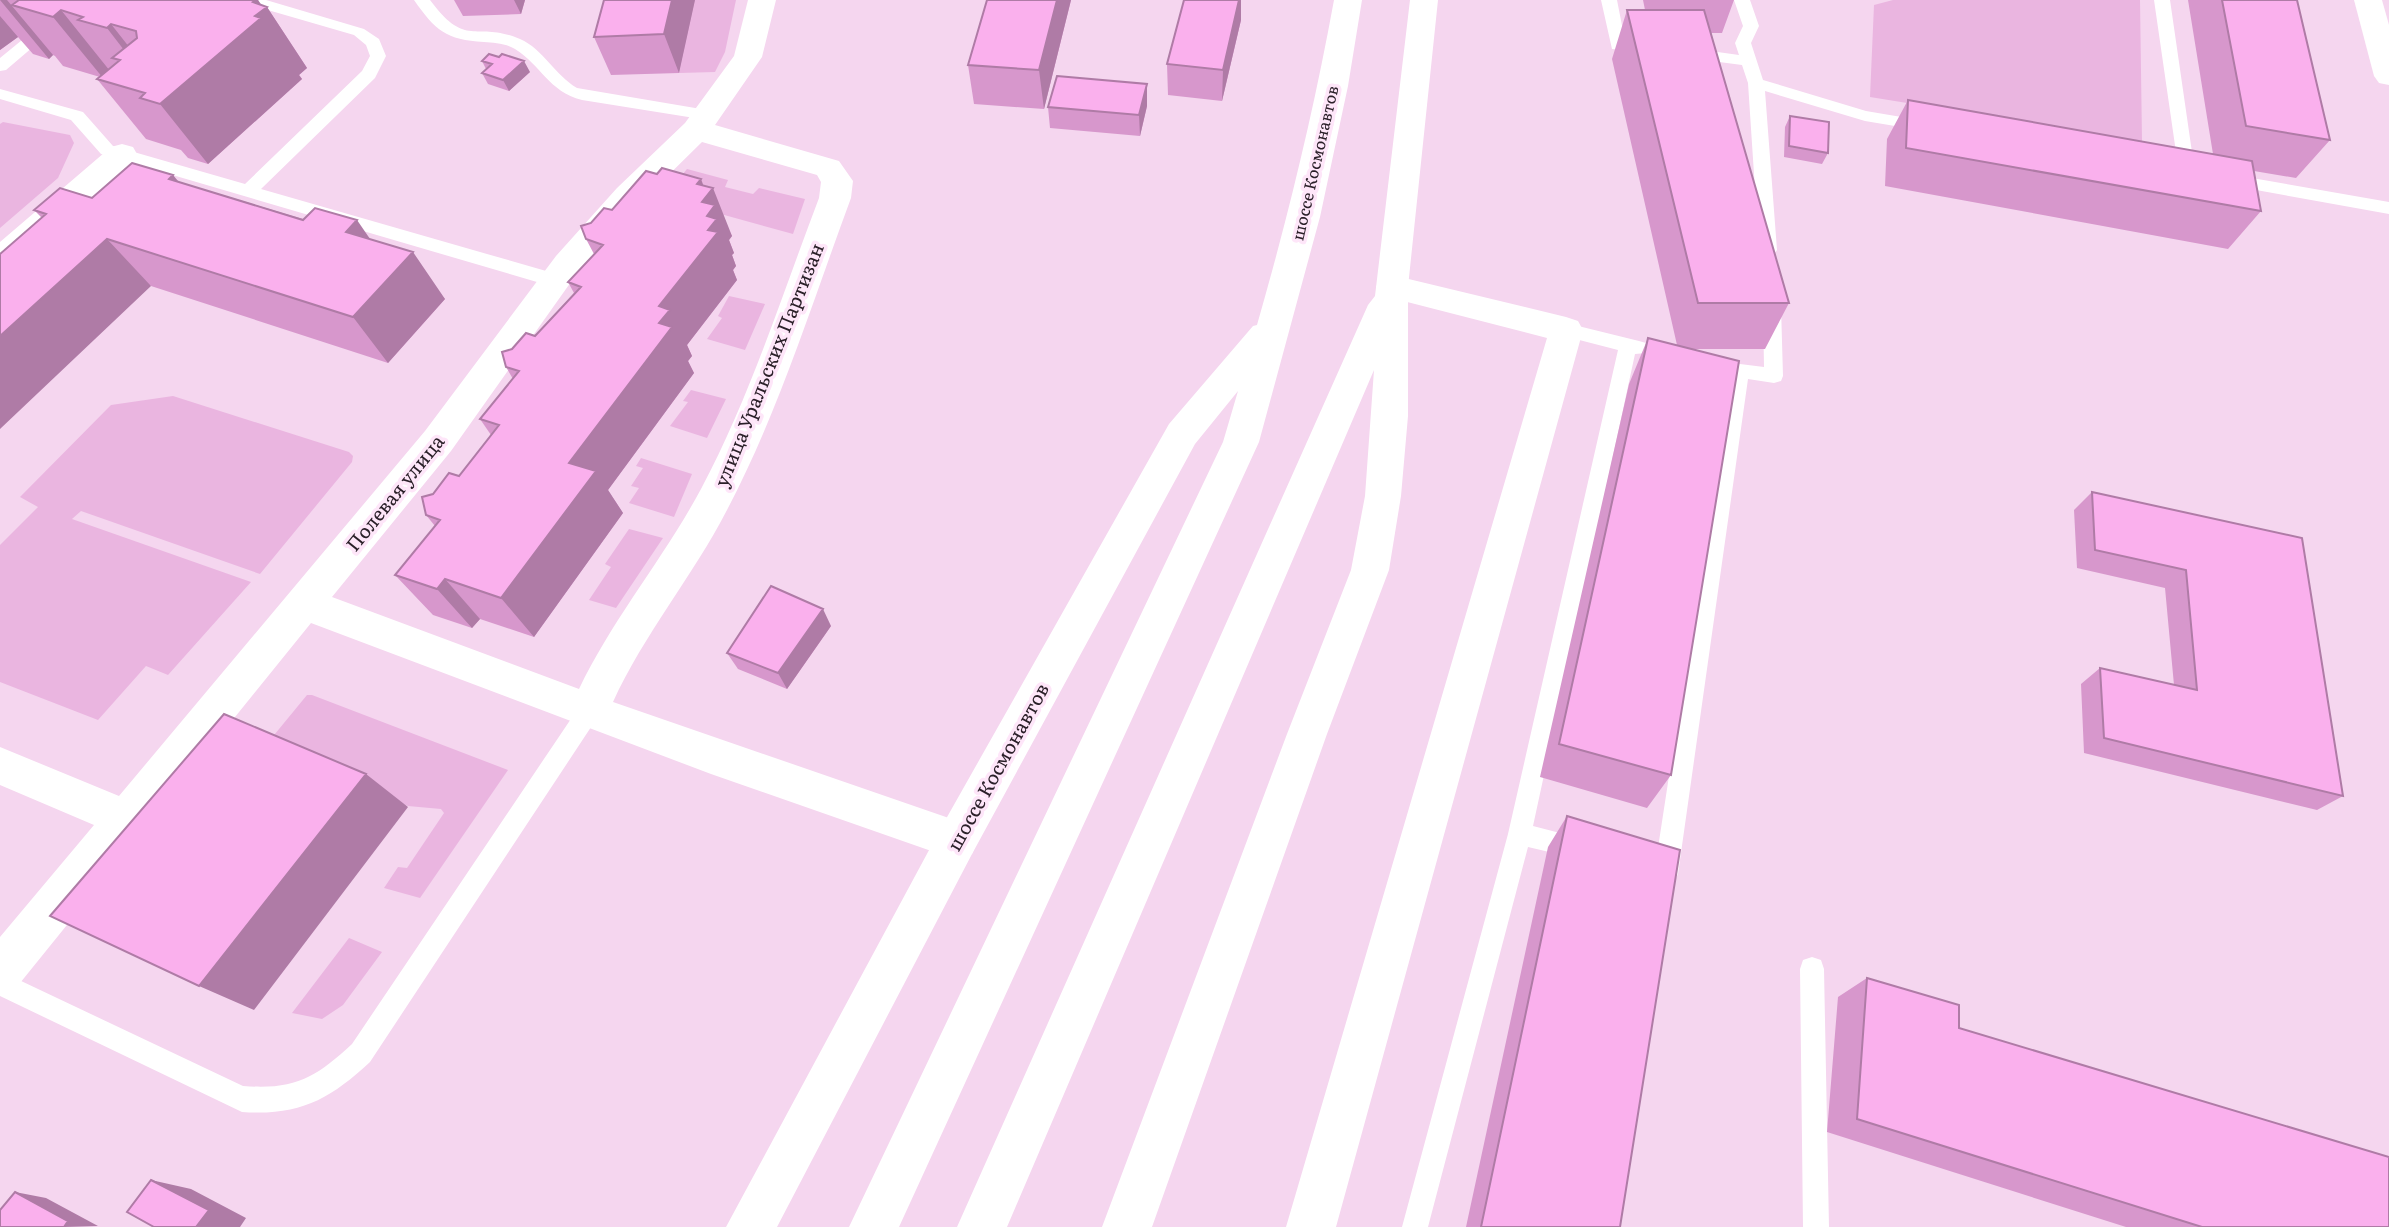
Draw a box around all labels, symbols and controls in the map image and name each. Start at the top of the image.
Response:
street label: шоссе Космонавтов [1285,83,1344,243]
street label: улица Уральских Партизан [706,238,830,491]
street label: Полевая улица [338,427,451,557]
street label: шоссе Космонавтов [939,677,1055,856]

